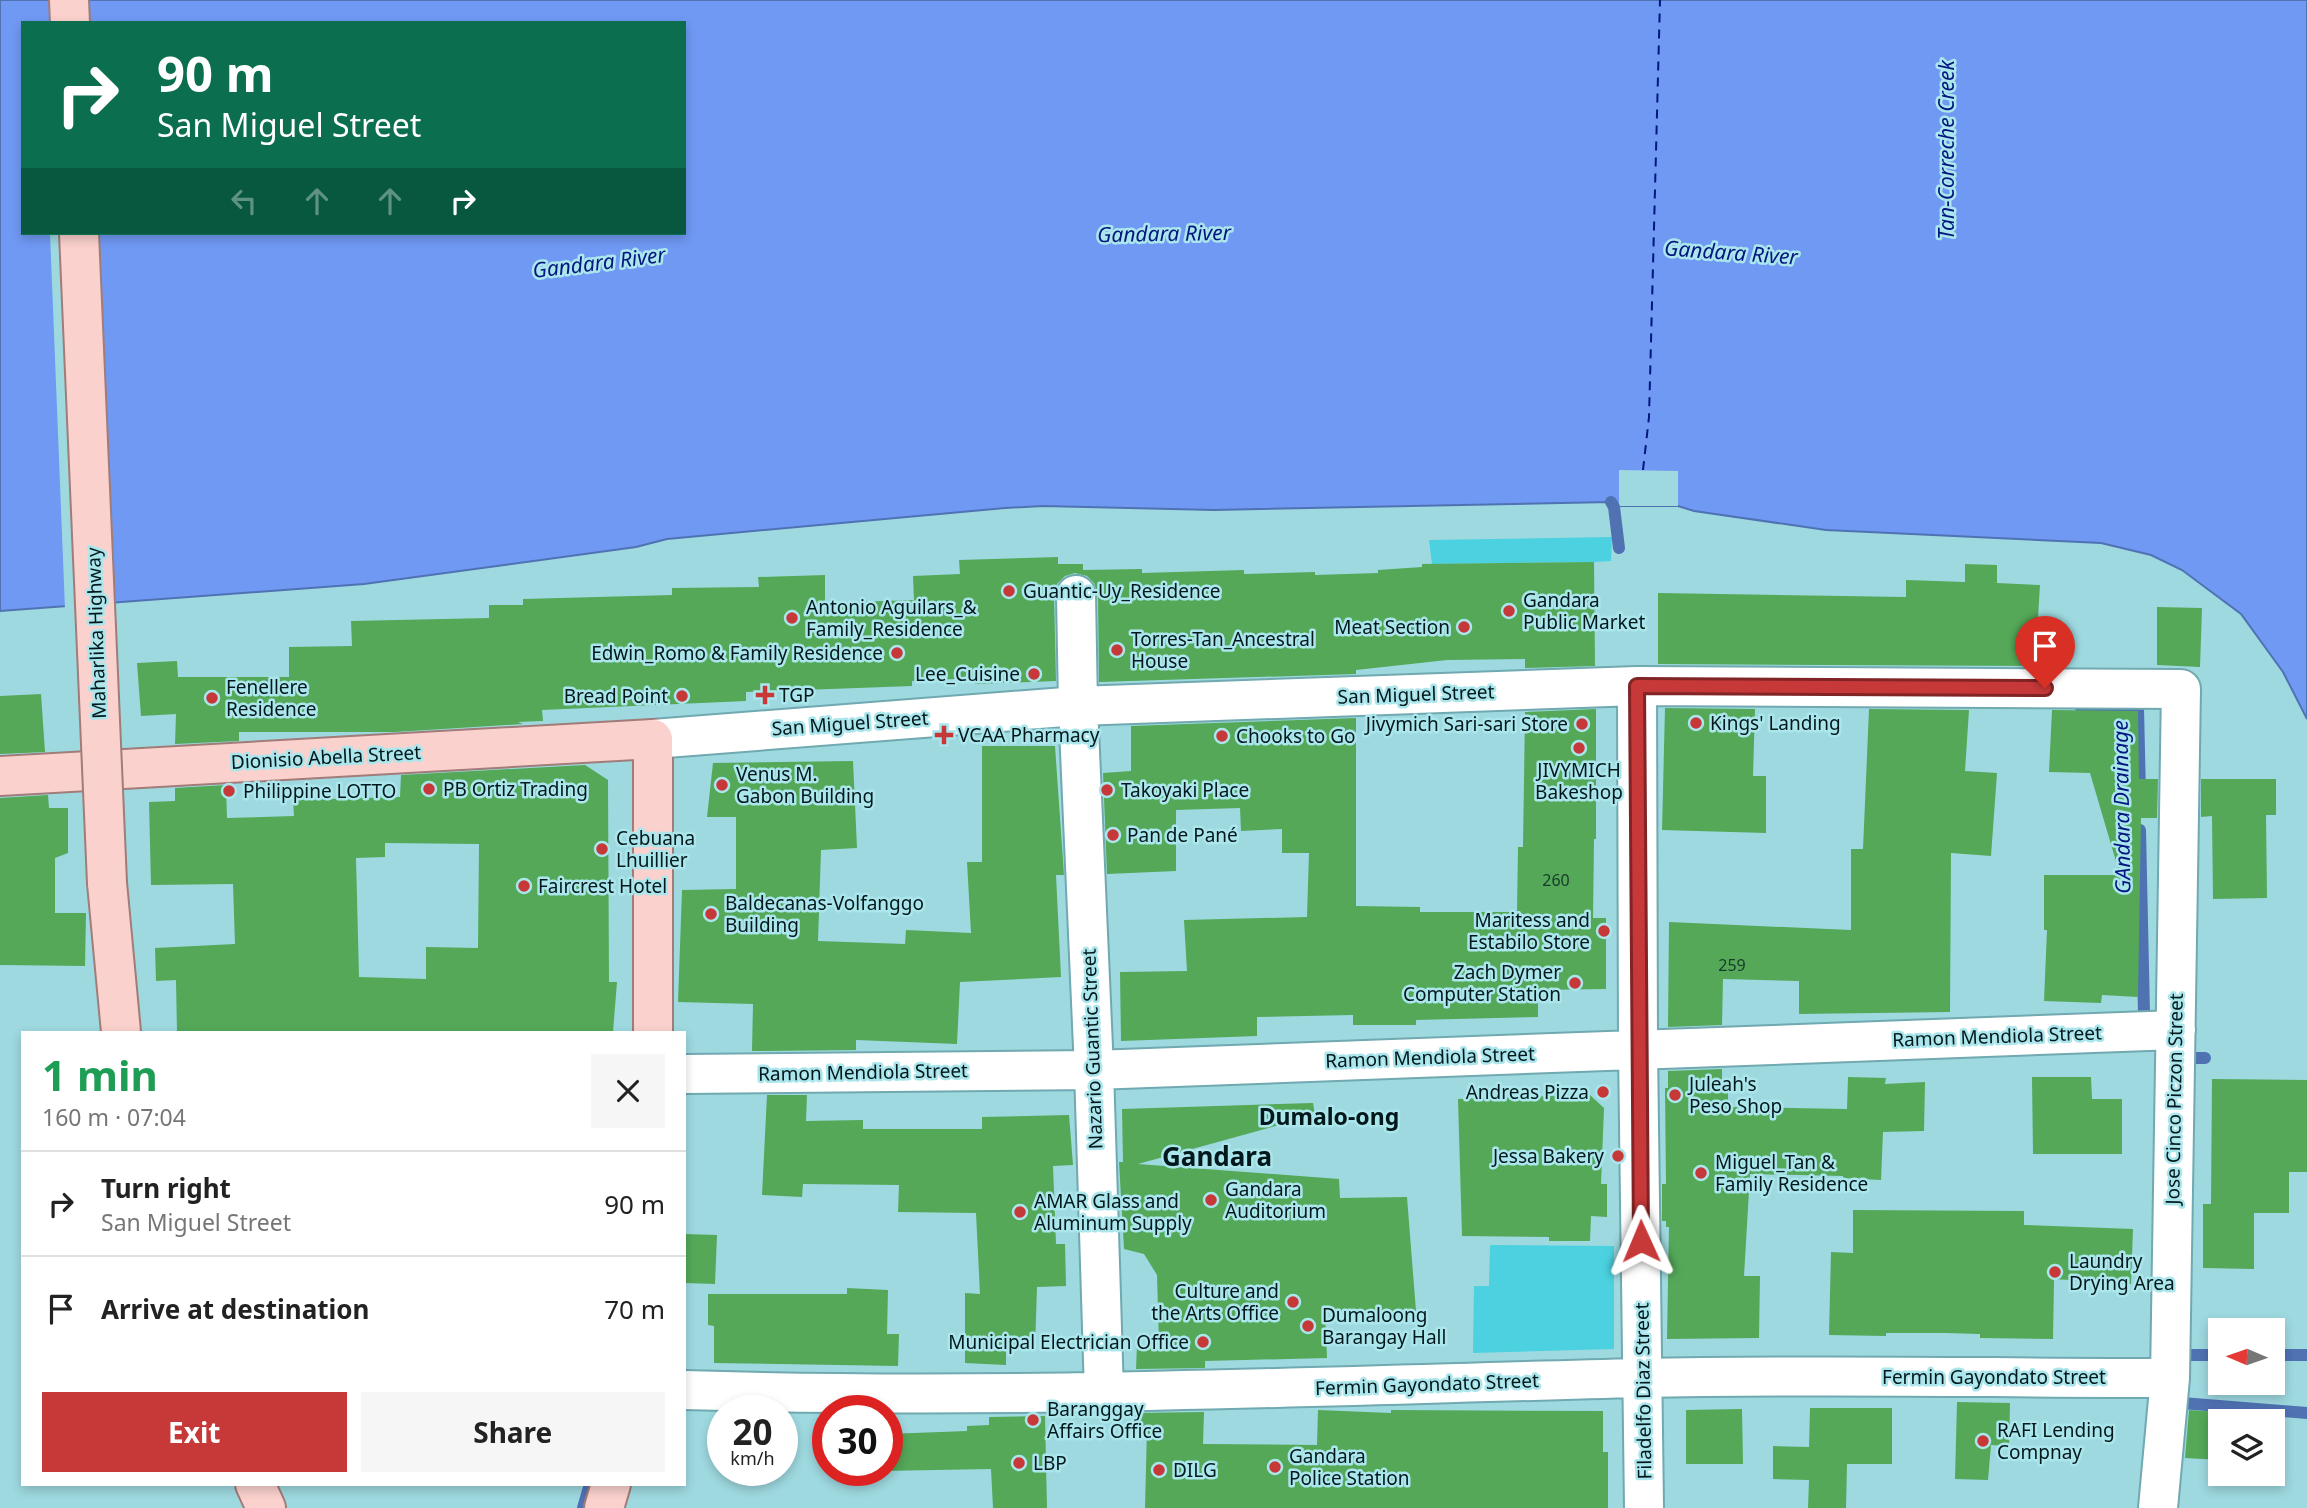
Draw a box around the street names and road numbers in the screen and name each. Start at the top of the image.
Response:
street label: Maharlika Highway [80,547,112,719]
street label: San Miguel Street [1337,678,1495,710]
street label: San Miguel Street [771,705,929,741]
street label: Dionisio Abella Street [230,739,422,775]
street label: Nazario Guantic Street [1076,948,1108,1150]
street label: Jose Cinco Piczon Street [2159,993,2189,1207]
street label: Ramon Mendiola Street [1892,1019,2102,1053]
street label: Ramon Mendiola Street [1325,1040,1535,1074]
street label: Ramon Mendiola Street [758,1057,968,1087]
street label: Filadelfo Diaz Street [1628,1302,1658,1480]
street label: Fermin Gayondato Street [1882,1364,2106,1390]
street label: Fermin Gayondato Street [1315,1367,1539,1401]

